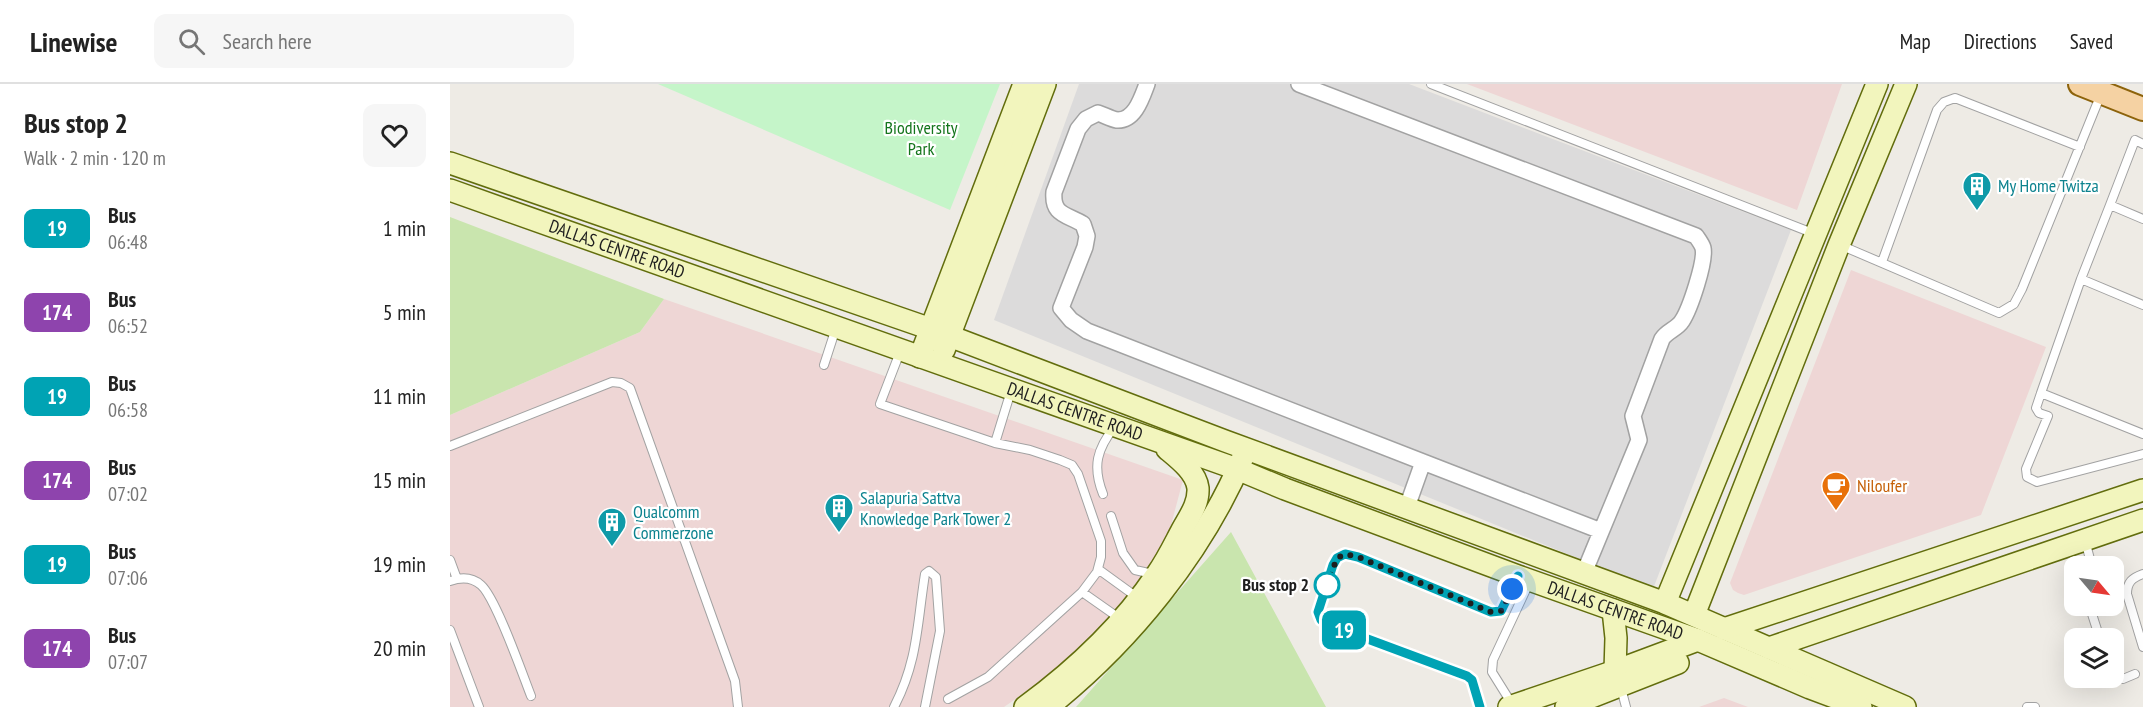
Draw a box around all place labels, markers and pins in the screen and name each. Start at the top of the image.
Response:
building icon: My Home Twitza [1961,170,1993,212]
place label: My Home Twitza [1998,174,2099,197]
cafe icon: Niloufer [1820,470,1852,512]
place label: Niloufer [1857,474,1907,497]
place label: Salapuria Sattva Knowledge Park Tower 2 [860,486,1011,530]
building icon: Salapuria Sattva Knowledge Park Tower 2 [823,492,855,534]
place label: Qualcomm Commerzone [633,500,714,544]
building icon: Qualcomm Commerzone [596,506,628,548]
marker: Bus stop 2 [1314,572,1340,598]
place label: Bus stop 2 [1242,573,1309,596]

